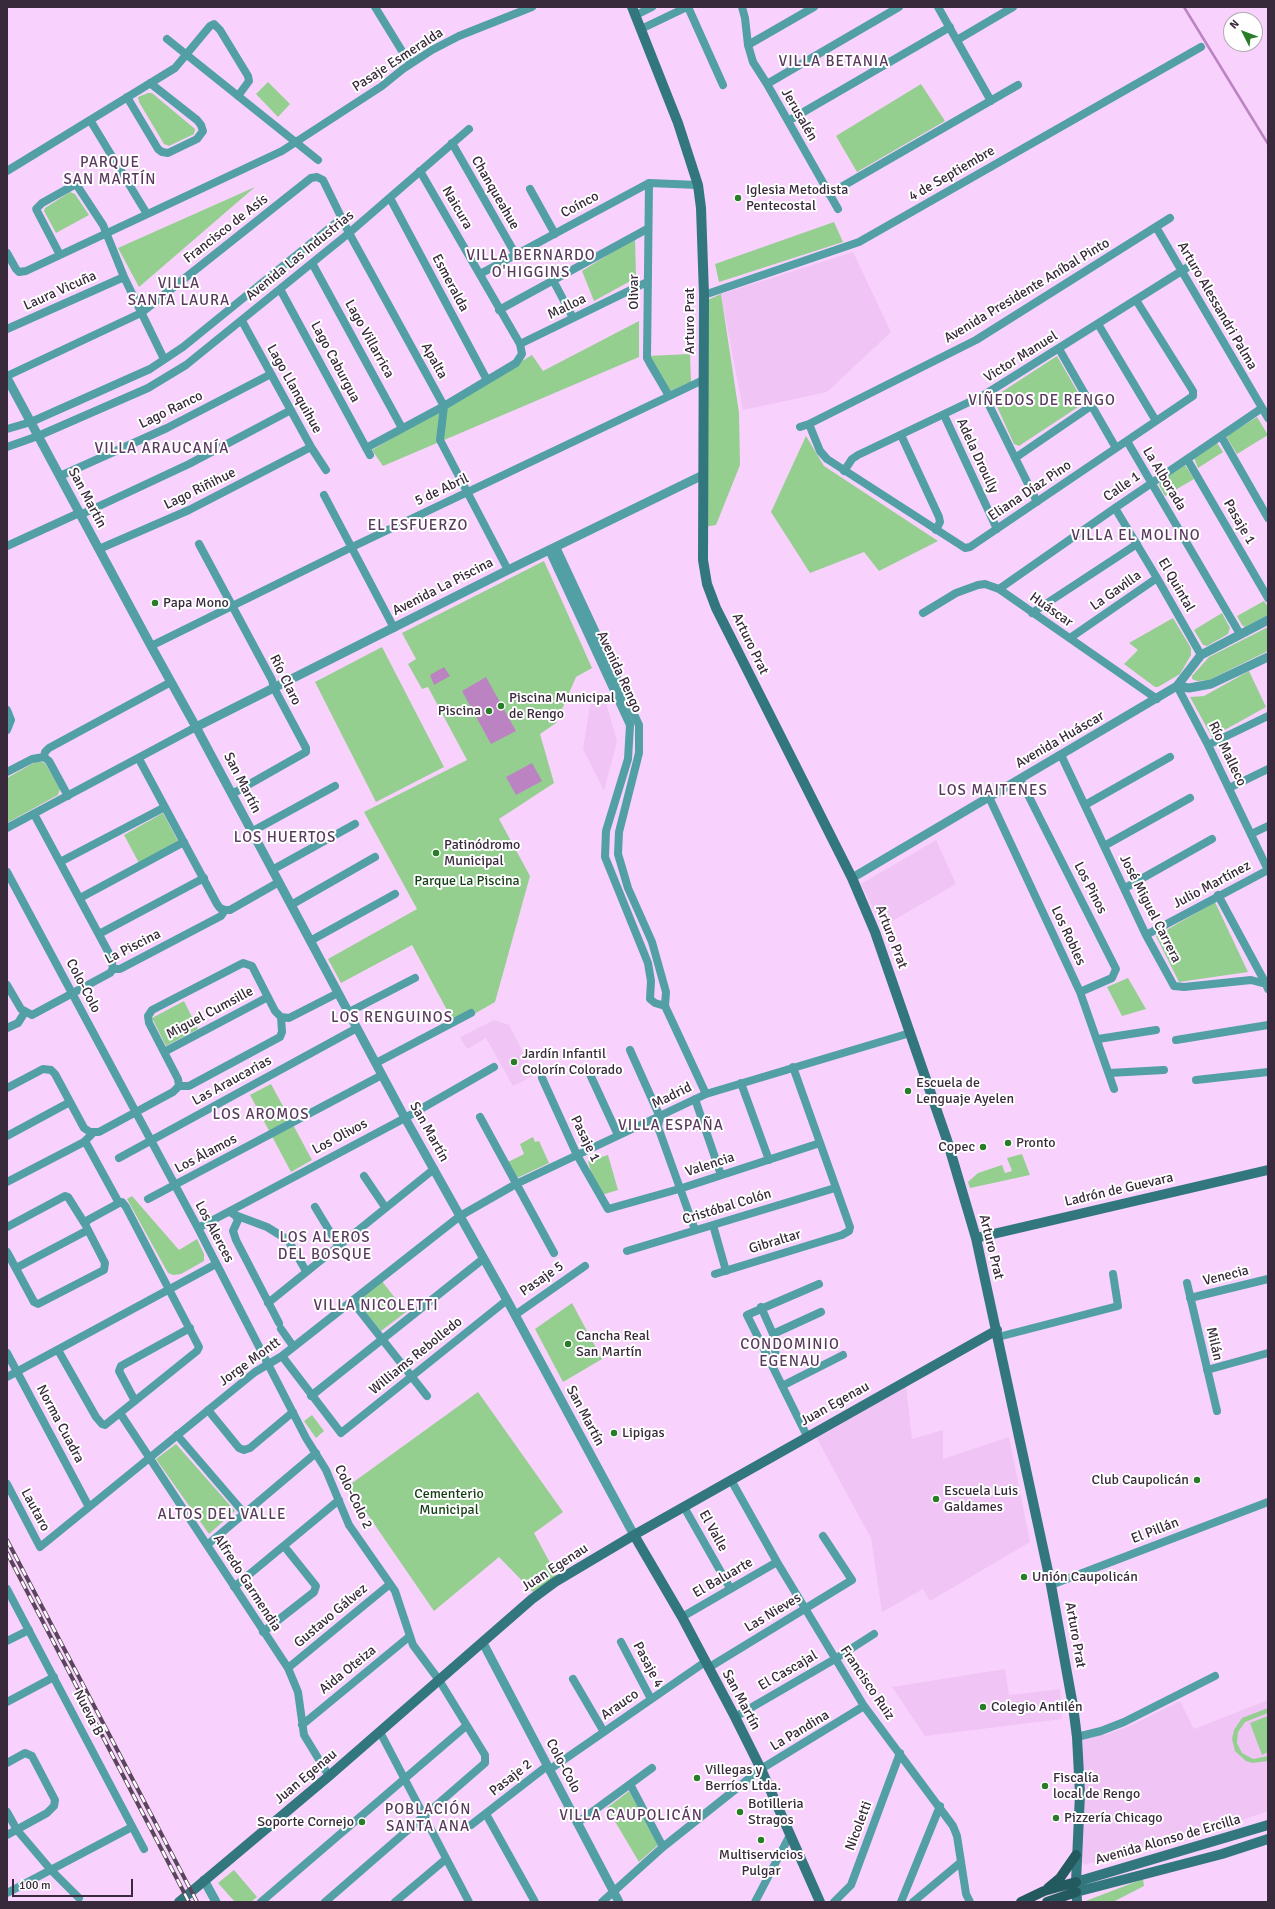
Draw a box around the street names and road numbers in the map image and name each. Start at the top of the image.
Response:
street label: Pasaje Esmeralda [349,24,447,96]
street label: Jerusalén [777,86,821,144]
street label: 4 de Septiembre [906,143,998,205]
street label: Chanqueahue [467,153,523,233]
street label: Naicura [438,184,476,232]
street label: Coínco [558,188,602,222]
street label: Francisco de Asís [180,191,272,267]
street label: Avenida Las Industrias [243,207,357,305]
street label: Avenida Presidente Aníbal Pinto [941,235,1113,347]
street label: Arturo Alessandri Palma [1173,239,1261,373]
street label: Esmeralda [428,251,472,315]
street label: Laura Vicuña [21,267,99,315]
street label: Olivar [626,274,642,310]
street label: Arturo Prat [682,288,698,354]
street label: Malloa [545,291,589,323]
street label: Lago Villarrica [341,297,397,381]
street label: Lago Caburgua [307,318,363,406]
street label: Victor Manuel [981,328,1061,386]
street label: Apalta [417,340,451,382]
street label: Lago Llanquihue [263,342,325,436]
street label: Lago Ranco [136,387,206,433]
street label: Adela Droully [952,416,1002,496]
street label: La Alborada [1138,444,1190,514]
street label: Eliana Díaz Pino [985,457,1075,525]
street label: Lago Riñihue [161,464,239,514]
street label: San Martín [64,465,110,531]
street label: Calle 1 [1100,468,1144,506]
street label: 5 de Abril [412,470,472,510]
street label: Pasaje 1 [1219,496,1259,548]
street label: Avenida La Piscina [390,554,496,620]
street label: El Quintal [1154,555,1198,615]
street label: La Gavilla [1087,567,1145,615]
street label: Huáscar [1026,589,1076,631]
street label: Arturo Prat [728,610,772,678]
street label: Avenida Rengo [593,629,645,715]
street label: Río Claro [266,652,304,708]
street label: Avenida Huáscar [1013,708,1107,772]
street label: Río Malleco [1204,719,1250,789]
street label: San Martín [220,750,264,816]
street label: José Miguel Carrera [1116,852,1184,966]
street label: Julio Martínez [1170,857,1254,913]
street label: Los Pinos [1070,859,1110,917]
street label: Arturo Prat [871,903,911,971]
street label: Los Robles [1047,904,1089,968]
street label: La Piscina [102,926,164,968]
street label: Colo-Colo [62,956,104,1016]
street label: Miguel Cumsille [164,983,256,1043]
street label: Las Araucarias [189,1052,275,1110]
street label: Madrid [649,1079,695,1113]
street label: San Martín [406,1099,452,1165]
street label: Pasaje 1 [567,1113,603,1165]
street label: Los Olivos [310,1116,370,1158]
street label: Los Álamos [172,1131,240,1177]
street label: Valencia [683,1149,737,1181]
street label: Ladrón de Guevara [1063,1169,1175,1211]
street label: Cristóbal Colón [681,1186,773,1228]
street label: Los Alerces [191,1198,237,1266]
street label: Arturo Prat [975,1213,1007,1281]
street label: Gibraltar [747,1226,803,1258]
street label: Pasaje 5 [517,1258,567,1300]
street label: Venecia [1201,1262,1251,1290]
street label: Williams Rebolledo [366,1313,466,1399]
street label: Milán [1202,1326,1226,1362]
street label: Jorge Montt [216,1334,284,1390]
street label: Juan Egenau [798,1378,872,1430]
street label: Norma Cuadra [32,1382,88,1466]
street label: San Martín [562,1383,608,1449]
street label: Colo-Colo 2 [330,1462,376,1532]
street label: Lautaro [17,1486,53,1534]
street label: El Valle [695,1507,731,1555]
street label: El Pillán [1129,1514,1181,1548]
street label: Alfredo Garmendia [209,1531,285,1635]
street label: Juan Egenau [518,1540,592,1596]
street label: El Baluarte [690,1554,756,1602]
street label: Gustavo Gálvez [291,1580,371,1652]
street label: Las Nieves [742,1590,804,1636]
street label: Arturo Prat [1061,1601,1089,1669]
street label: Pasaje 4 [629,1639,667,1691]
street label: Aida Oteiza [316,1642,380,1698]
street label: Francisco Ruiz [836,1643,898,1723]
street label: El Cascajal [755,1647,821,1695]
street label: San Martín [718,1667,764,1733]
street label: Arauco [598,1686,642,1724]
street label: Nueva B [69,1687,107,1739]
street label: La Pandina [768,1707,832,1755]
street label: Colo-Colo [542,1736,584,1796]
street label: Juan Egenau [271,1746,341,1808]
street label: Pasaje 2 [486,1756,536,1800]
street label: Nicoletti [842,1799,876,1853]
street label: Avenida Alonso de Ercilla [1093,1811,1243,1869]

